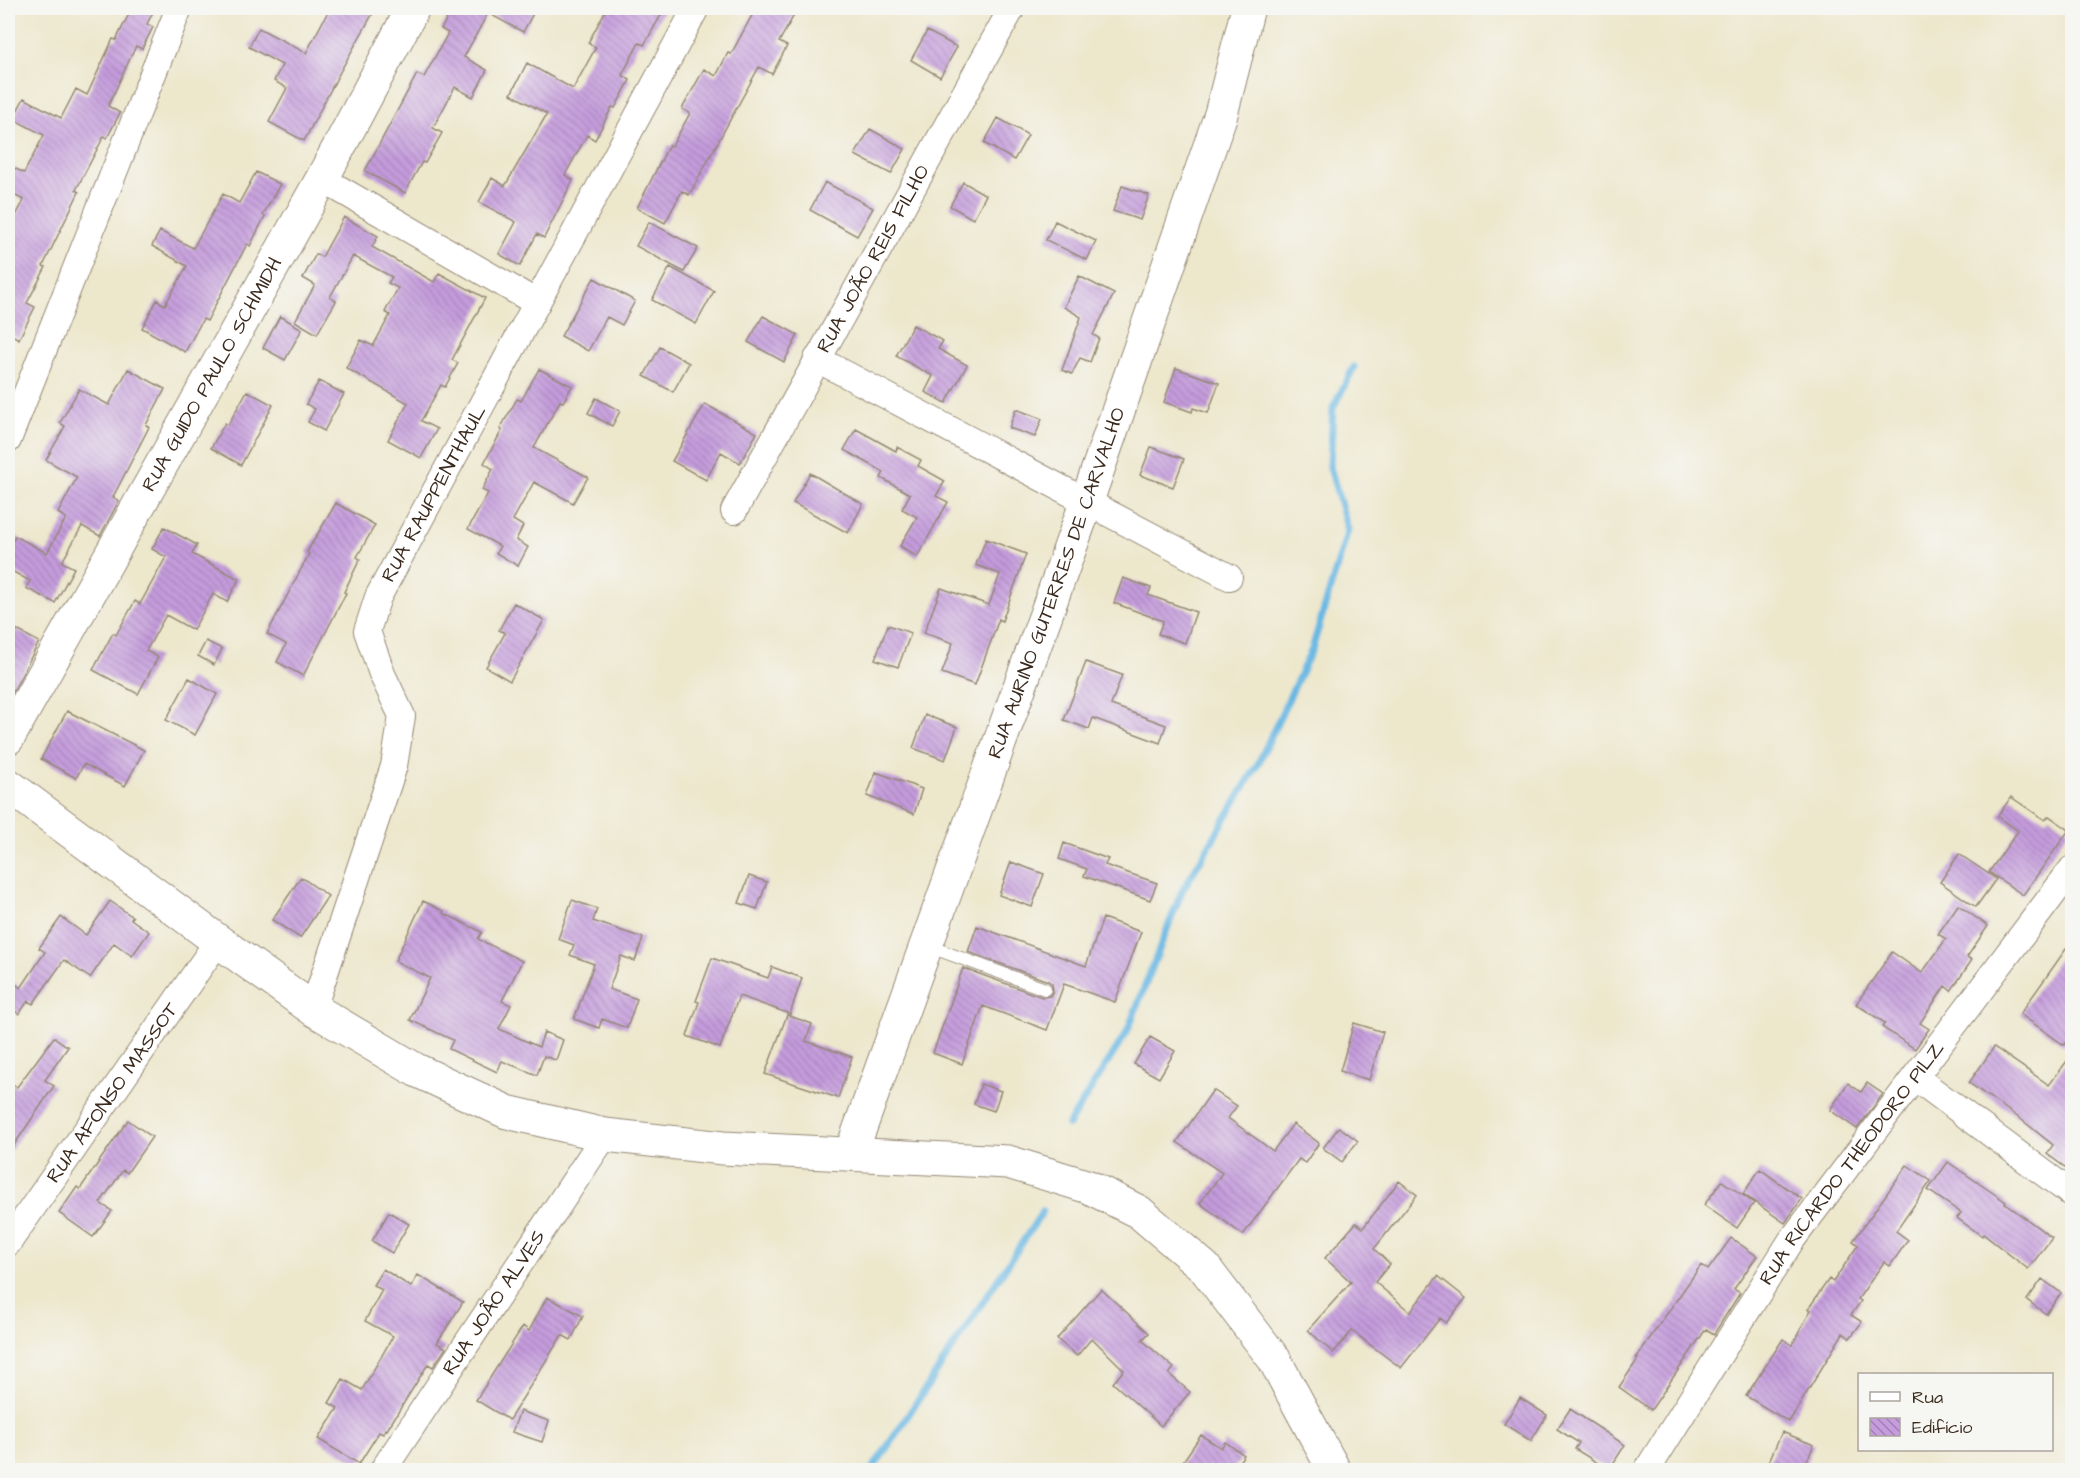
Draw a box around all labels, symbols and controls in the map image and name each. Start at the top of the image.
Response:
street label: RUA JOÃO REIS FILHO [810,160,937,358]
street label: RUA GUIDO PAULO SCHMIDH [135,252,289,497]
street label: RUA RAUPPENTHAUL [375,400,493,587]
street label: RUA AURINO GUTERRES DE CARVALHO [981,404,1132,762]
street label: RUA AFONSO MASSOT [40,996,185,1189]
street label: RUA RICARDO THEODORO PILZ [1753,1035,1951,1291]
street label: RUA JOÃO ALVES [436,1224,552,1380]
legend [1858,1373,2053,1451]
text: Rua [1912,1385,1943,1410]
text: Edifício [1912,1415,1972,1440]

